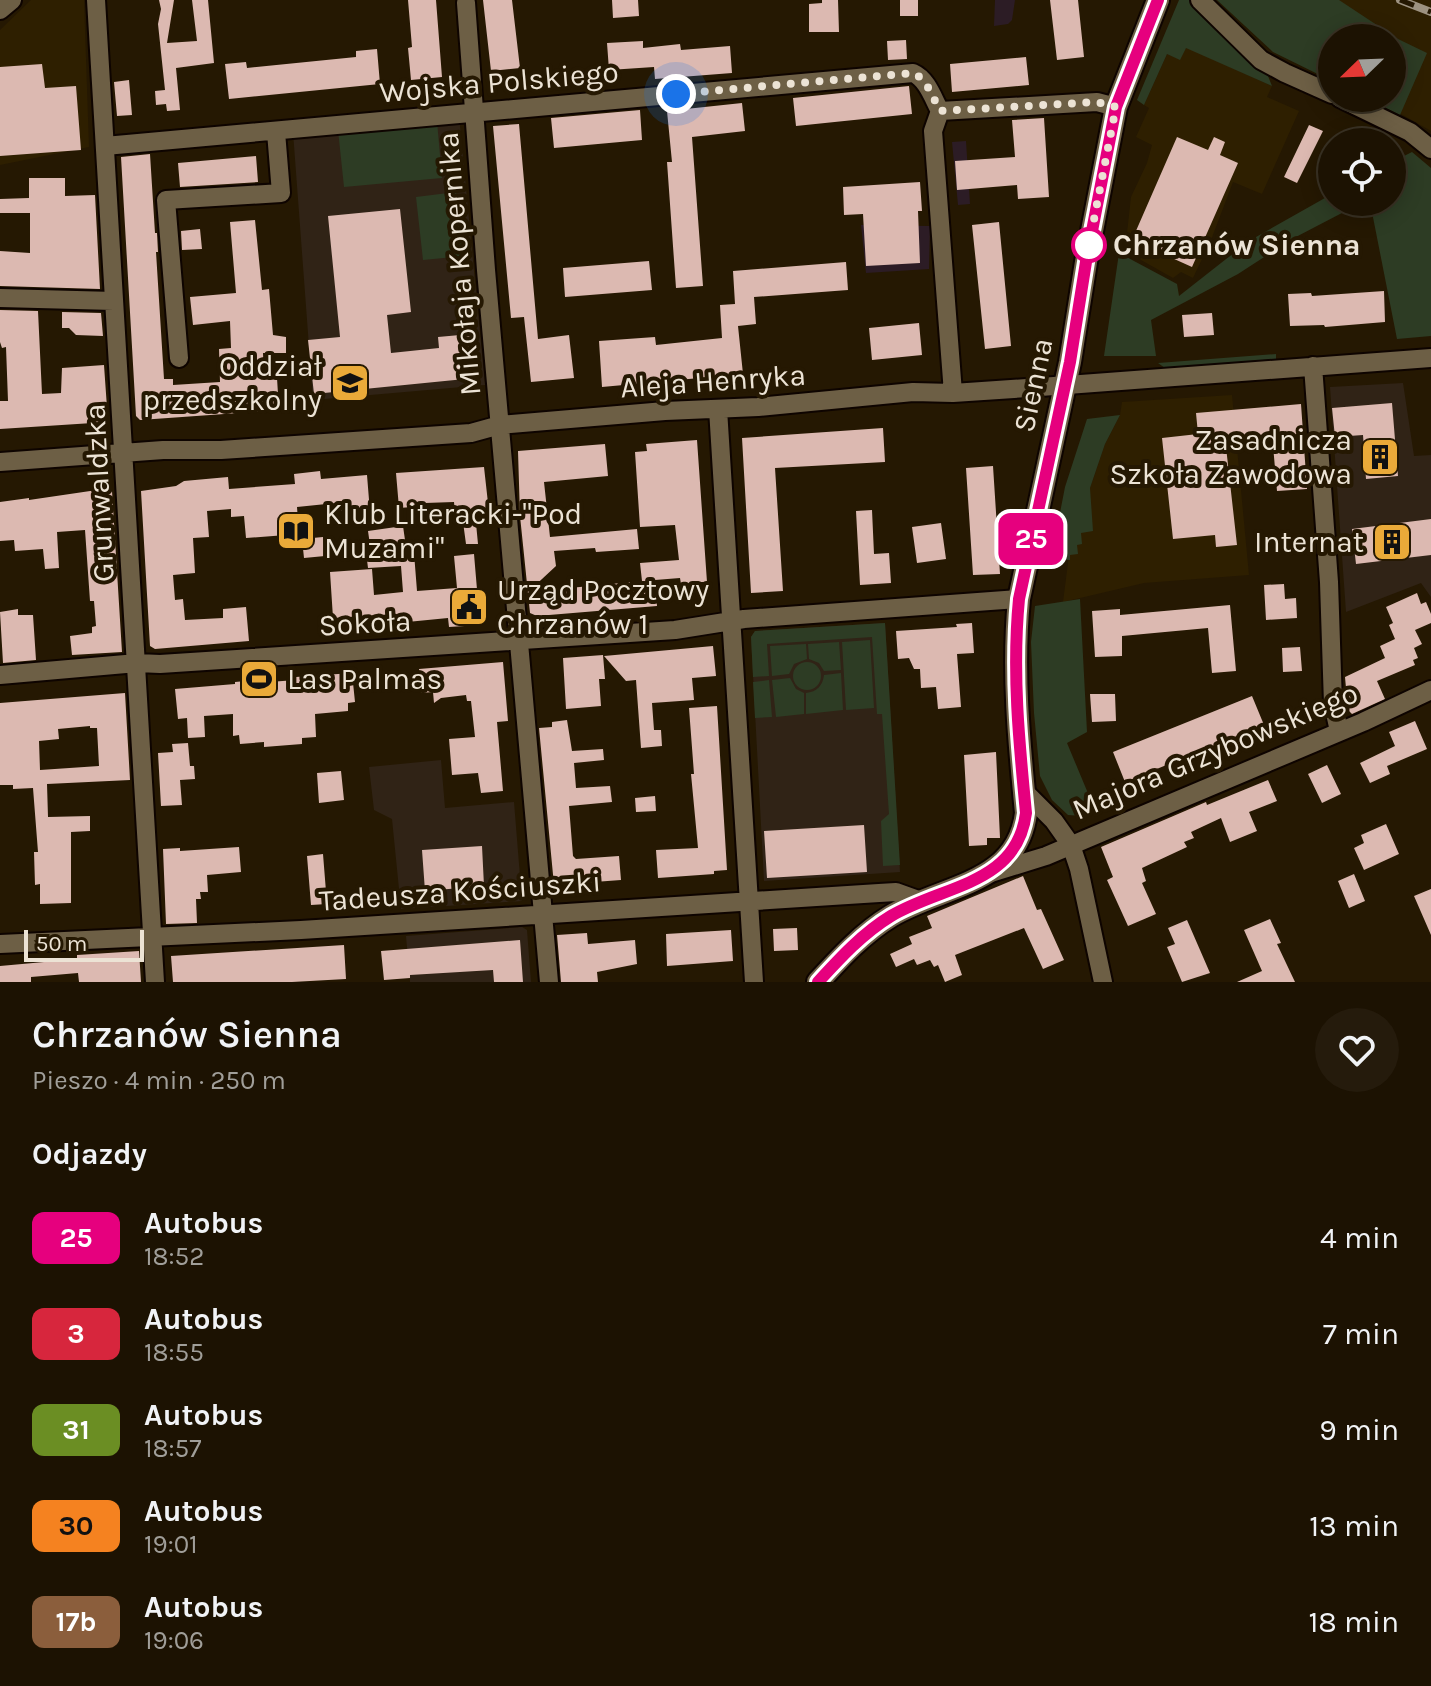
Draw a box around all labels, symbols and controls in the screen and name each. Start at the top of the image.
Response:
north arrow [1318,24,1406,112]
map controls [1318,24,1406,216]
street label: Wojska Polskiego [378,54,620,110]
your location [656,74,696,114]
button: locate [1318,128,1406,216]
street label: Mikołaja Kopernika [430,131,488,397]
place label: Chrzanów Sienna [1113,227,1361,263]
marker: Chrzanów Sienna [1072,228,1106,262]
street label: Sienna [1005,335,1061,435]
place label: Oddział przedszkolny [142,348,323,418]
street label: Aleja Henryka [619,357,807,405]
school or university icon: Oddział przedszkolny [329,362,371,404]
street label: Grunwaldzka [76,403,122,583]
place label: Zasadnicza Szkoła Zawodowa [1109,422,1352,492]
building icon: Zasadnicza Szkoła Zawodowa [1359,436,1401,478]
place label: Klub Literacki-"Pod Muzami" [324,496,582,566]
library icon: Klub Literacki-"Pod Muzami" [275,510,317,552]
line badge: 25 [995,513,1067,565]
building icon: Internat [1371,521,1413,563]
text: 25 [1014,522,1048,555]
place label: Internat [1254,524,1364,560]
place label: Urząd Pocztowy Chrzanów 1 [497,572,709,642]
public building icon: Urząd Pocztowy Chrzanów 1 [448,586,490,628]
street label: Sokoła [318,603,412,643]
sports icon: Las Palmas [238,658,280,700]
place label: Las Palmas [287,661,442,697]
street label: Majora Grzybowskiego [1067,674,1363,828]
street label: Tadeusza Kościuszki [318,863,602,919]
scale bar [24,926,144,962]
text: 50 m [36,931,87,957]
button: heart [1315,1008,1399,1092]
text: Chrzanów Sienna [32,1012,342,1057]
text: Pieszo · 4 min · 250 m [32,1065,286,1096]
text: Odjazdy [32,1136,147,1172]
text: Autobus [144,1205,263,1241]
text: 4 min [1320,1220,1399,1256]
text: 25 [59,1221,93,1254]
text: 18:52 [144,1241,204,1272]
text: Autobus [144,1301,263,1337]
text: 7 min [1323,1316,1399,1352]
text: 3 [67,1317,85,1350]
text: 18:55 [144,1337,204,1368]
text: Autobus [144,1397,263,1433]
text: 9 min [1319,1412,1399,1448]
text: 31 [62,1413,90,1446]
text: 18:57 [144,1433,201,1464]
text: Autobus [144,1493,263,1529]
text: 13 min [1309,1508,1399,1544]
text: 30 [58,1509,94,1542]
text: 19:01 [144,1529,198,1560]
text: Autobus [144,1589,263,1625]
text: 18 min [1308,1604,1399,1640]
text: 17b [55,1605,97,1638]
text: 19:06 [144,1625,204,1656]

